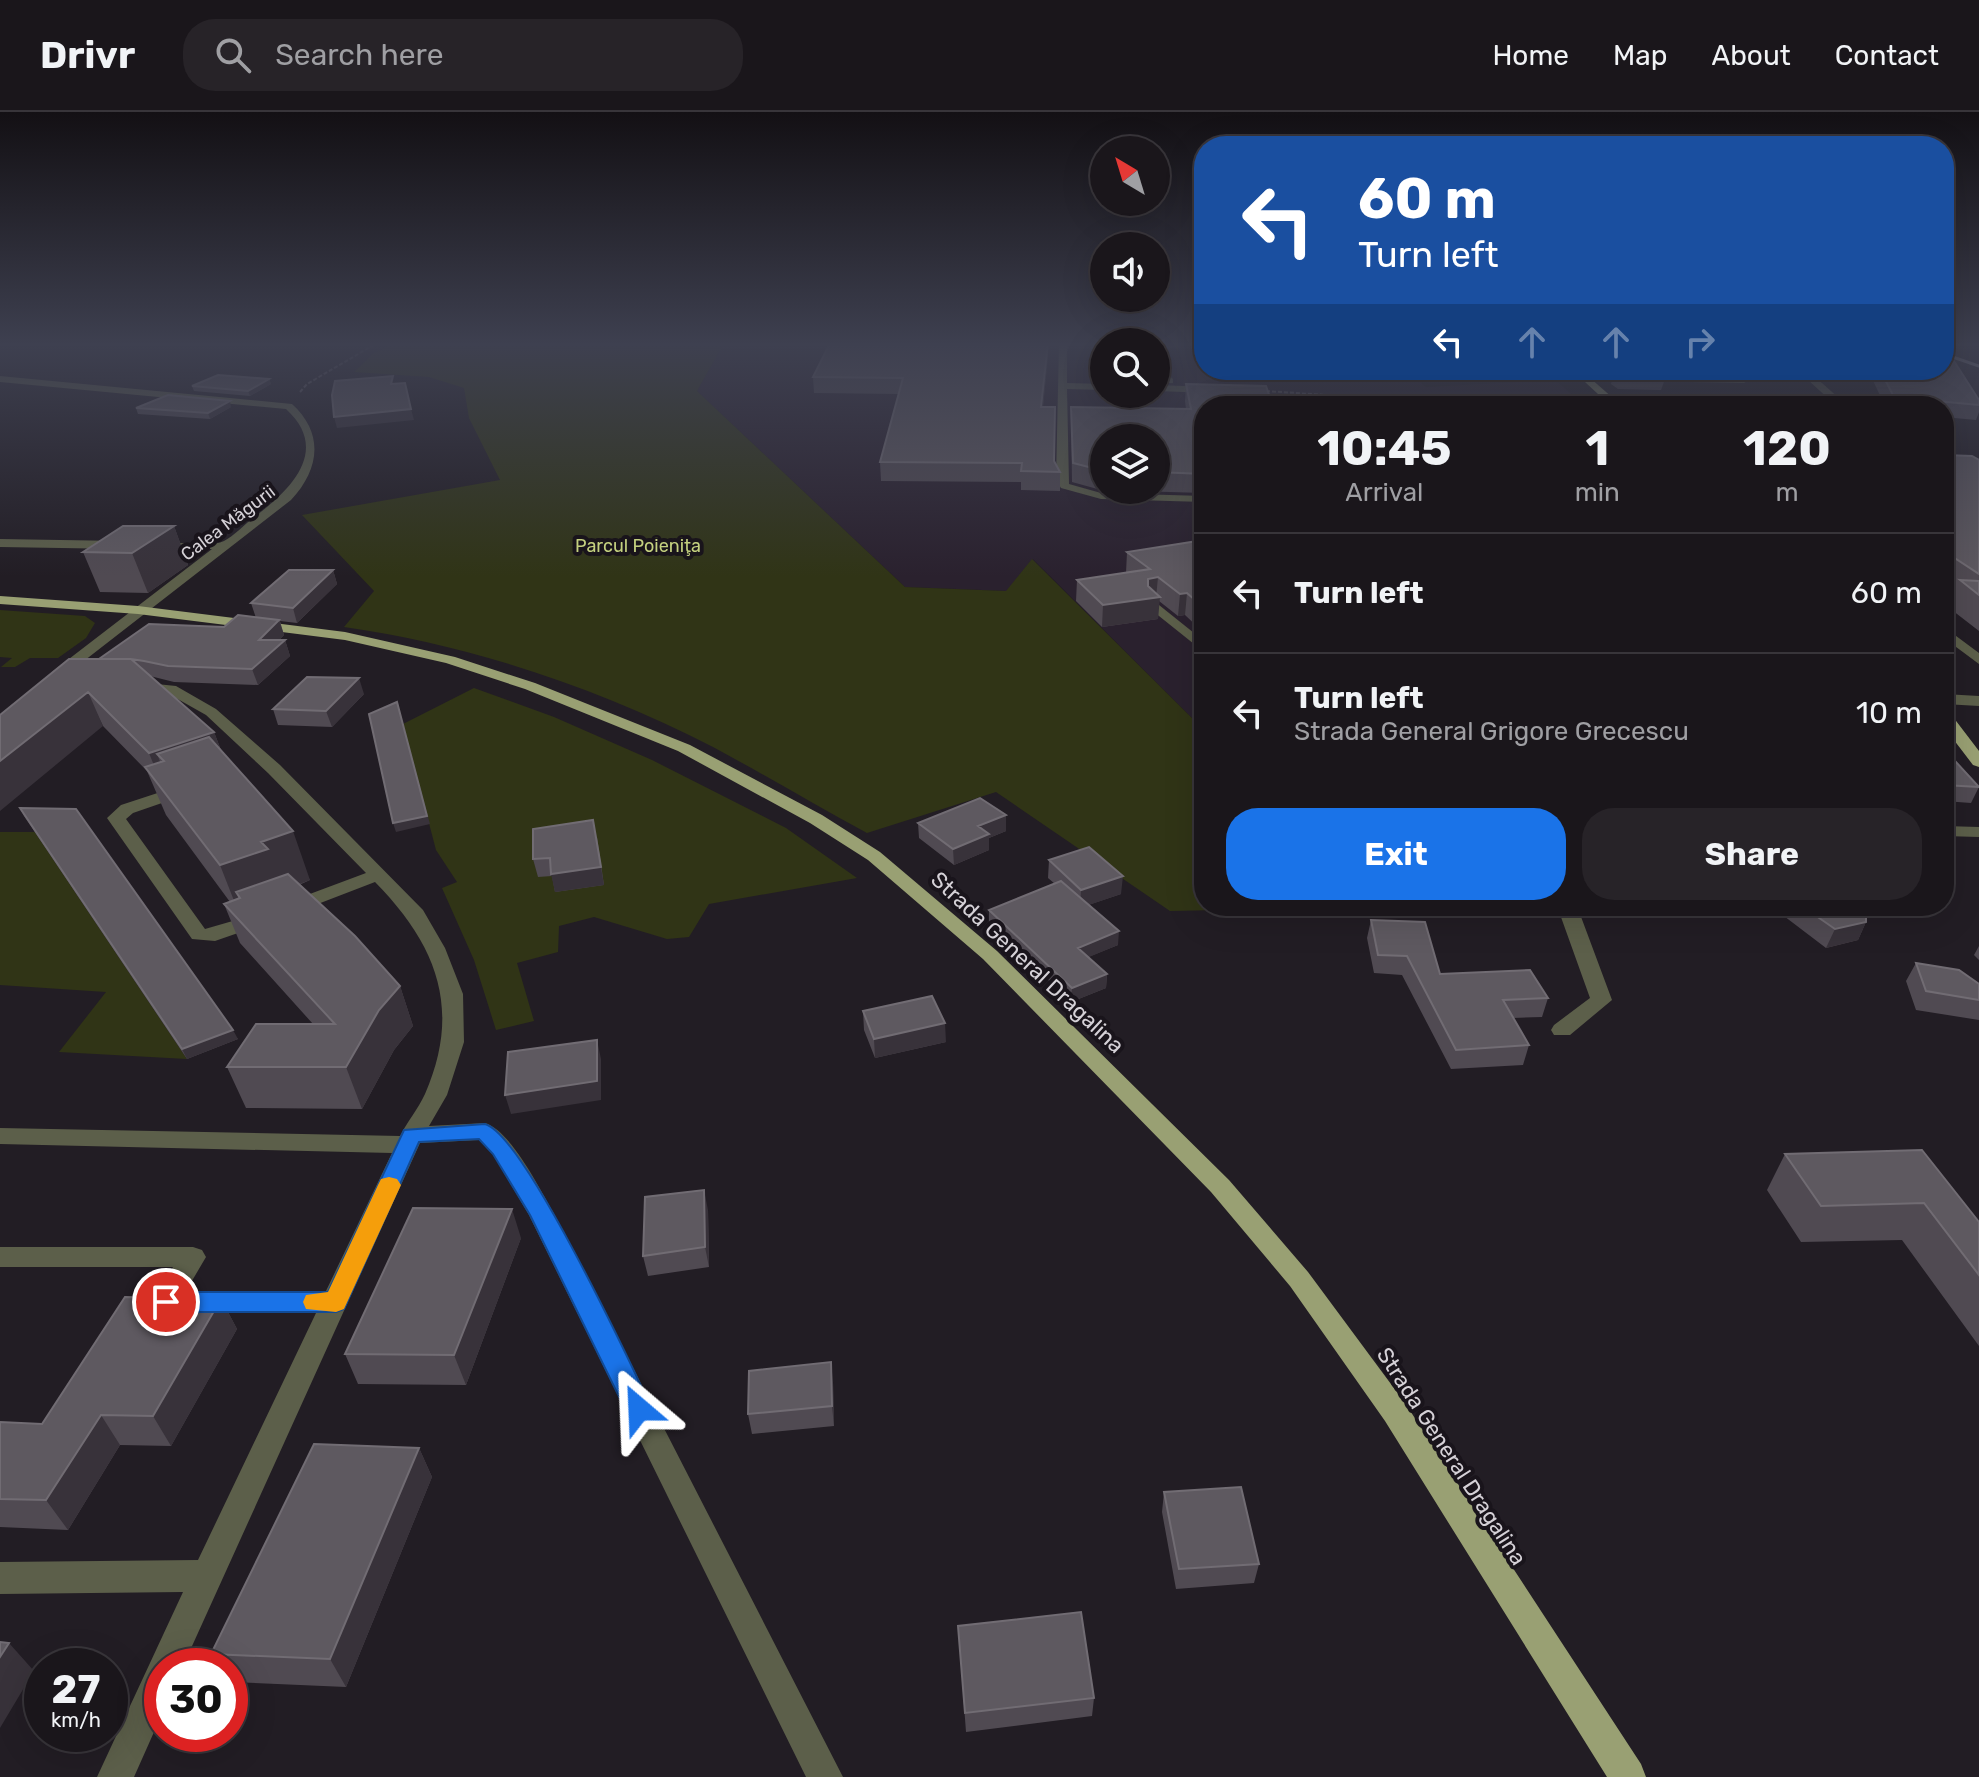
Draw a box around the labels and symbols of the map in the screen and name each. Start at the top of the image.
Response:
north arrow [1090,136,1170,216]
street label: Calea Măgurii [177,480,279,566]
park label: Parcul Poieniţa [575,535,701,557]
street label: Strada General Dragalina [926,866,1130,1059]
pin [132,1268,200,1336]
street label: Strada General Dragalina [1371,1342,1532,1570]
position arrow [597,1367,681,1451]
speed limit sign: 30 [144,1648,248,1752]

